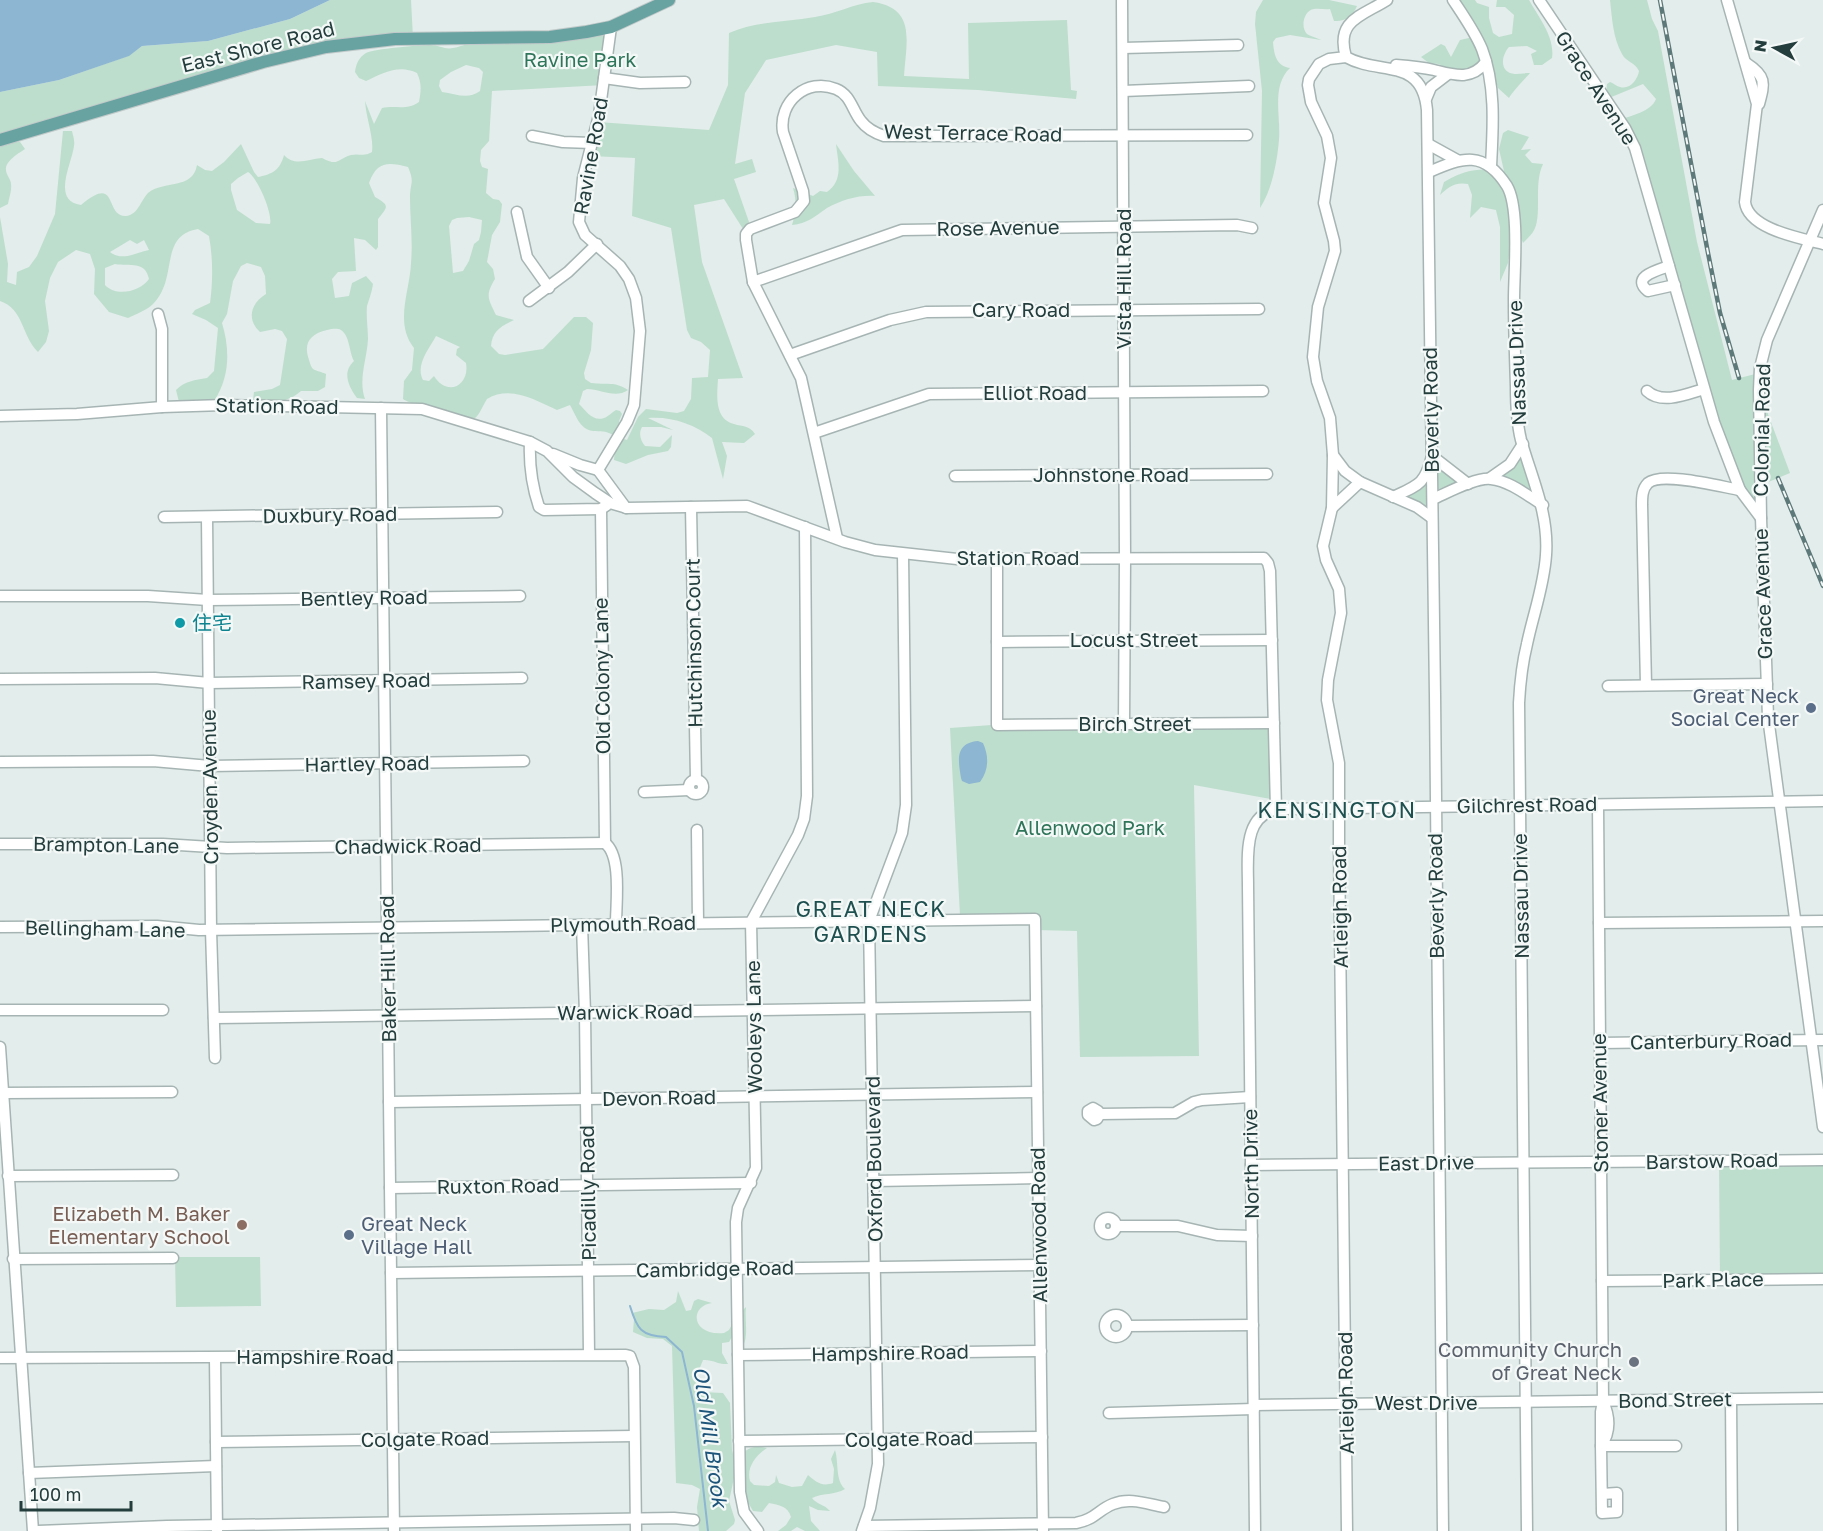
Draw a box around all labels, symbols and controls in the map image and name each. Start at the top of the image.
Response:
street label: East Shore Road [179,15,337,77]
north arrow [1745,18,1805,78]
street label: Grace Avenue [1551,26,1643,149]
text: N [1749,38,1771,53]
park label: Ravine Park [523,47,637,71]
street label: Ravine Road [568,95,612,216]
street label: West Terrace Road [883,118,1063,146]
street label: Vista Hill Road [1111,208,1135,350]
street label: Rose Avenue [936,214,1060,240]
street label: Cary Road [972,297,1070,321]
street label: Nassau Drive [1502,300,1530,426]
street label: Beverly Road [1417,347,1443,473]
street label: Colonial Road [1748,363,1774,497]
street label: Elliot Road [983,380,1087,404]
street label: Station Road [215,392,339,418]
street label: Johnstone Road [1033,462,1189,486]
street label: Duxbury Road [262,501,398,527]
street label: Grace Avenue [1748,528,1776,660]
street label: Station Road [956,545,1080,569]
street label: Hutchinson Court [680,558,706,728]
street label: Bentley Road [300,584,428,610]
street label: Old Colony Lane [588,597,614,755]
place label: 住宅 [192,610,232,634]
marker: 住宅 [173,616,187,630]
street label: Locust Street [1070,627,1199,651]
street label: Ramsey Road [301,667,431,693]
place label: Great Neck Social Center [1671,683,1799,730]
marker: Great Neck Social Center [1804,701,1818,715]
street label: Croyden Avenue [196,709,222,865]
street label: Birch Street [1078,711,1192,735]
street label: Hartley Road [304,750,430,776]
street label: Gilchrest Road [1456,791,1598,817]
district label: KENSINGTON [1257,796,1417,823]
park label: Allenwood Park [1015,815,1165,839]
street label: Brampton Lane [33,831,179,857]
street label: Chadwick Road [334,832,482,858]
street label: Beverly Road [1422,833,1448,959]
street label: Nassau Drive [1507,833,1533,959]
street label: Arleigh Road [1326,845,1352,969]
street label: Baker Hill Road [374,895,400,1043]
district label: GREAT NECK GARDENS [795,895,947,947]
street label: Plymouth Road [550,910,696,936]
street label: Bellingham Lane [24,915,186,941]
street label: Wooleys Lane [740,960,766,1094]
street label: Warwick Road [557,998,693,1024]
street label: Canterbury Road [1630,1027,1792,1053]
street label: Stoner Avenue [1586,1033,1612,1173]
street label: Oxford Boulevard [860,1076,886,1242]
street label: Devon Road [602,1084,716,1110]
street label: North Drive [1237,1109,1263,1219]
street label: Picadilly Road [574,1125,600,1261]
street label: Allenwood Road [1025,1147,1051,1303]
street label: Barstow Road [1645,1147,1779,1173]
street label: East Drive [1378,1149,1474,1175]
street label: Ruxton Road [436,1172,560,1198]
place label: Elizabeth M. Baker Elementary School [48,1201,230,1248]
place label: Great Neck Village Hall [361,1211,472,1258]
marker: Elizabeth M. Baker Elementary School [235,1218,249,1232]
marker: Great Neck Village Hall [342,1228,356,1242]
street label: Cambridge Road [636,1255,794,1281]
street label: Park Place [1662,1266,1764,1292]
street label: Arleigh Road [1332,1331,1358,1455]
place label: Community Church of Great Neck [1438,1337,1622,1384]
street label: Hampshire Road [811,1339,969,1365]
street label: Hampshire Road [236,1344,394,1368]
marker: Community Church of Great Neck [1627,1355,1641,1369]
water label: Old Mill Brook [688,1365,734,1511]
street label: Bond Street [1618,1386,1732,1412]
street label: West Drive [1374,1390,1478,1414]
street label: Colgate Road [360,1425,490,1451]
street label: Colgate Road [844,1425,974,1451]
scale bar [21,1474,130,1512]
text: 100 m [30,1483,81,1505]

